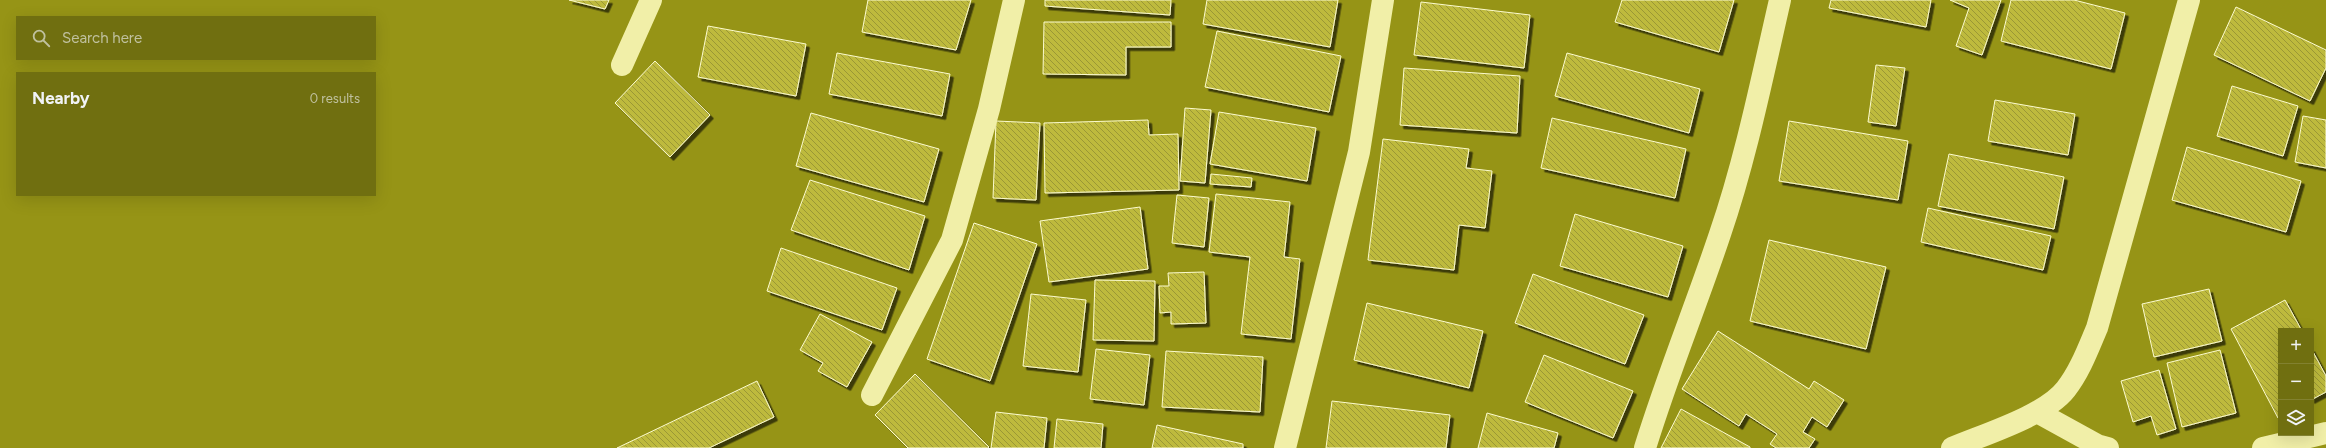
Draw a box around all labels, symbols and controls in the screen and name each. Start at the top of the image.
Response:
search box [16,16,376,60]
icon: search [30,27,52,49]
text: Search here [62,29,142,47]
text: Nearby [32,88,90,108]
text: 0 results [310,91,360,106]
map controls [2278,328,2314,436]
button: + [2278,328,2314,364]
button: − [2278,364,2314,400]
button: layers [2278,400,2314,436]

